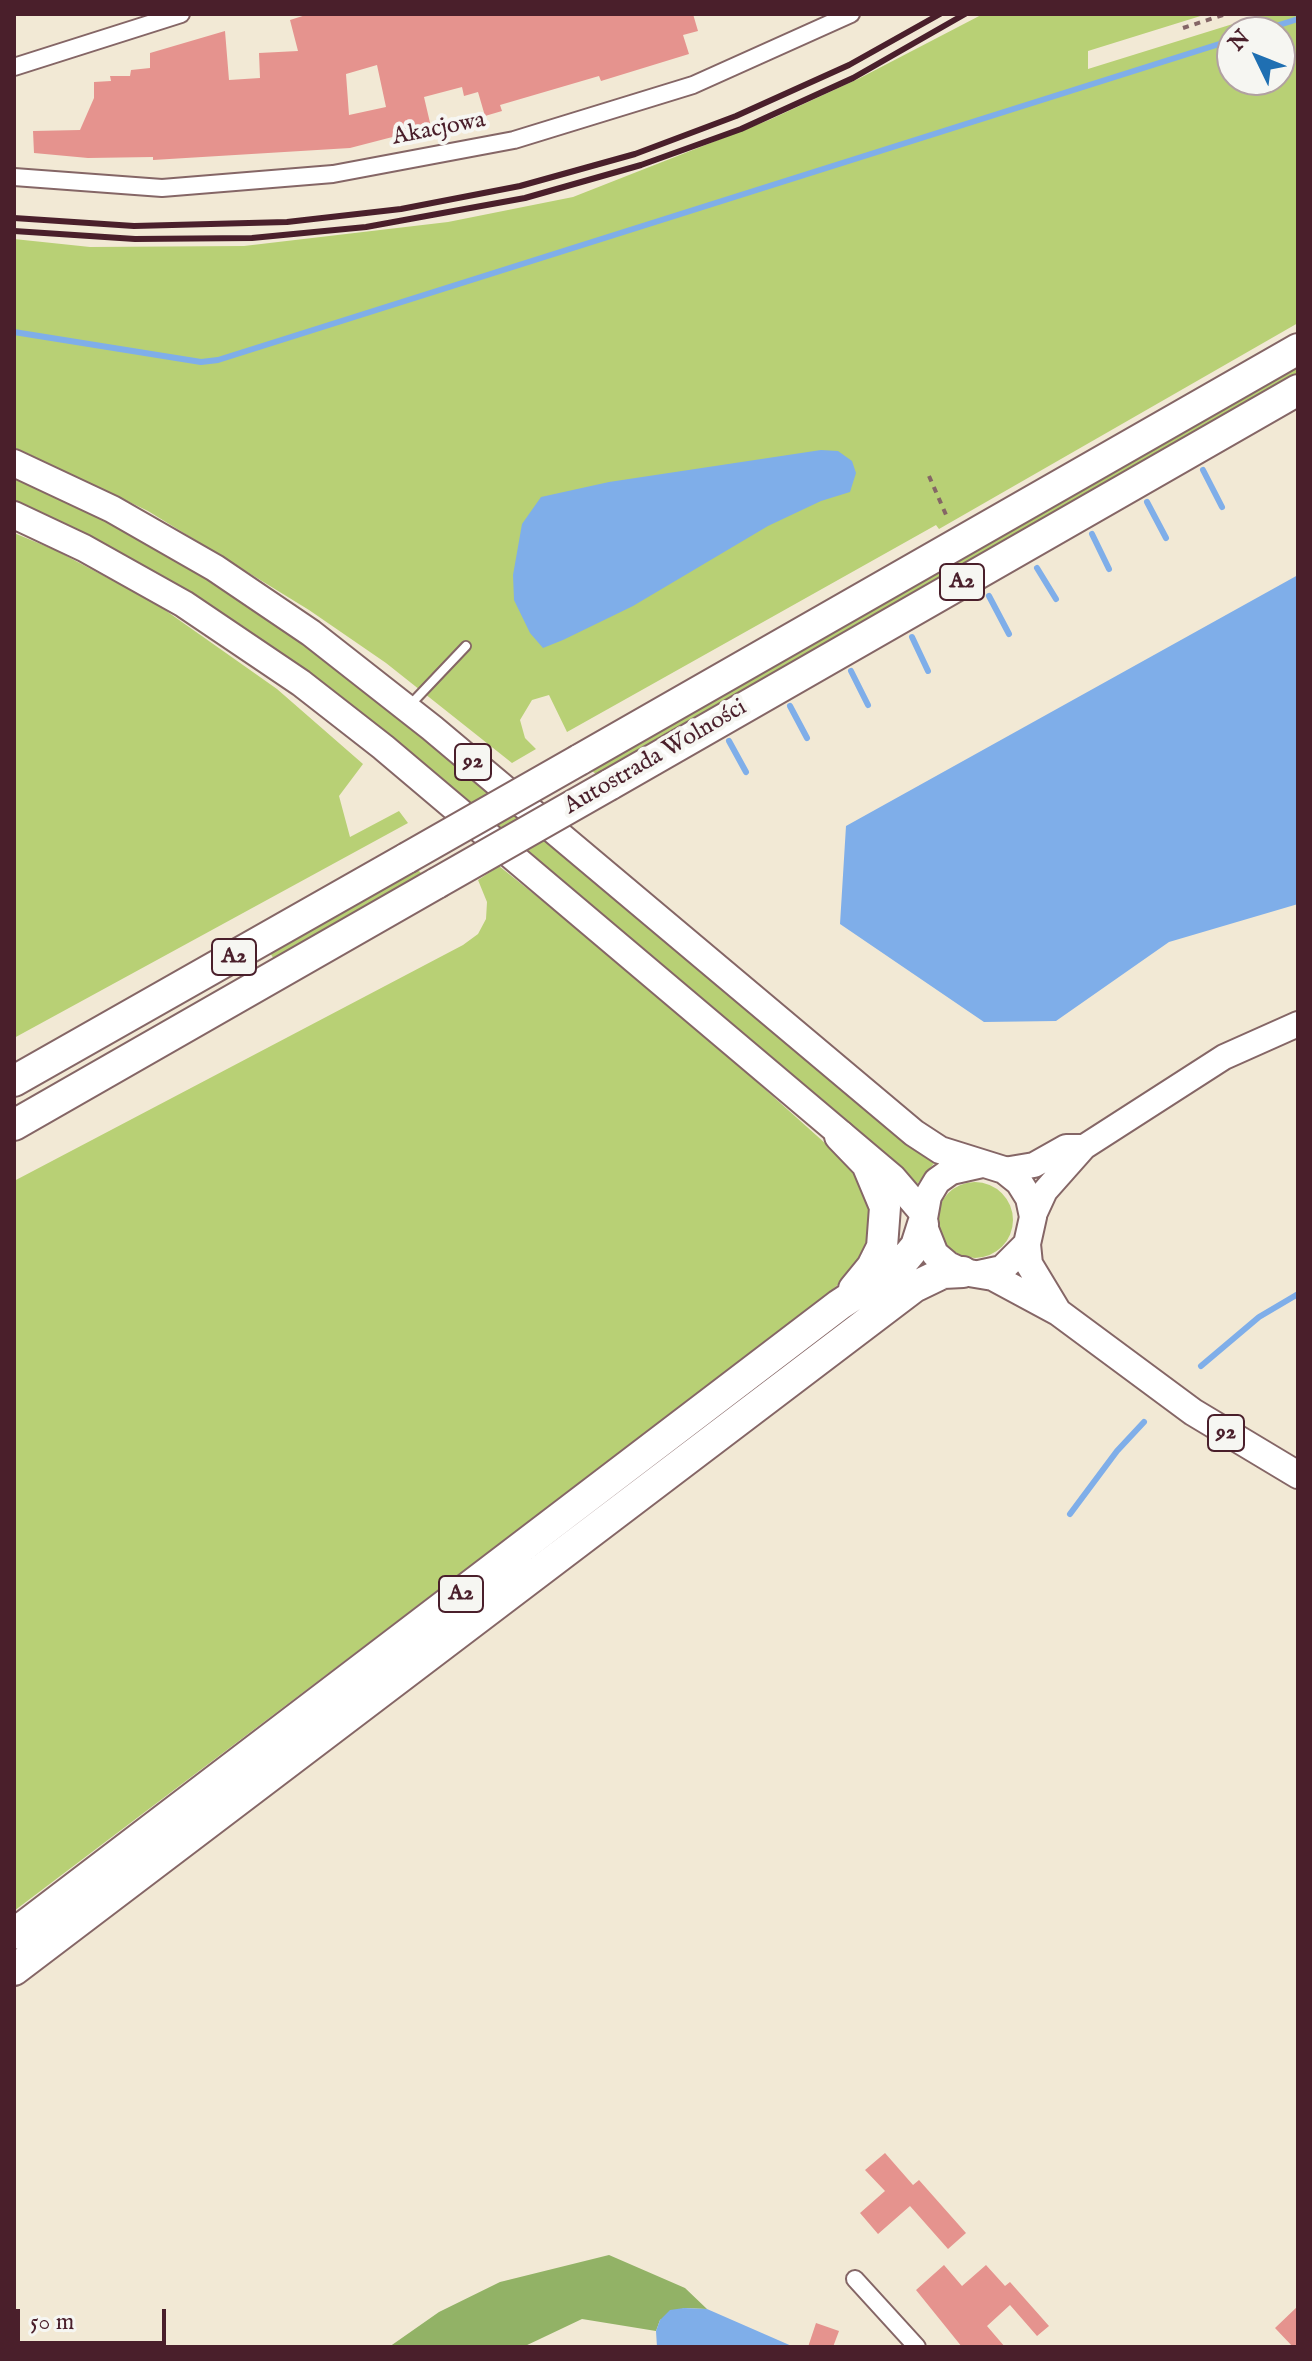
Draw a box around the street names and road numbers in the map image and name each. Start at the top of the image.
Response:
street label: Akacjowa [390,107,488,153]
road number: A2 [940,564,984,600]
street label: Autostrada Wolności [560,694,752,822]
road number: 92 [455,744,491,780]
road number: A2 [212,939,256,975]
road number: 92 [1208,1415,1244,1451]
road number: A2 [439,1576,483,1612]

